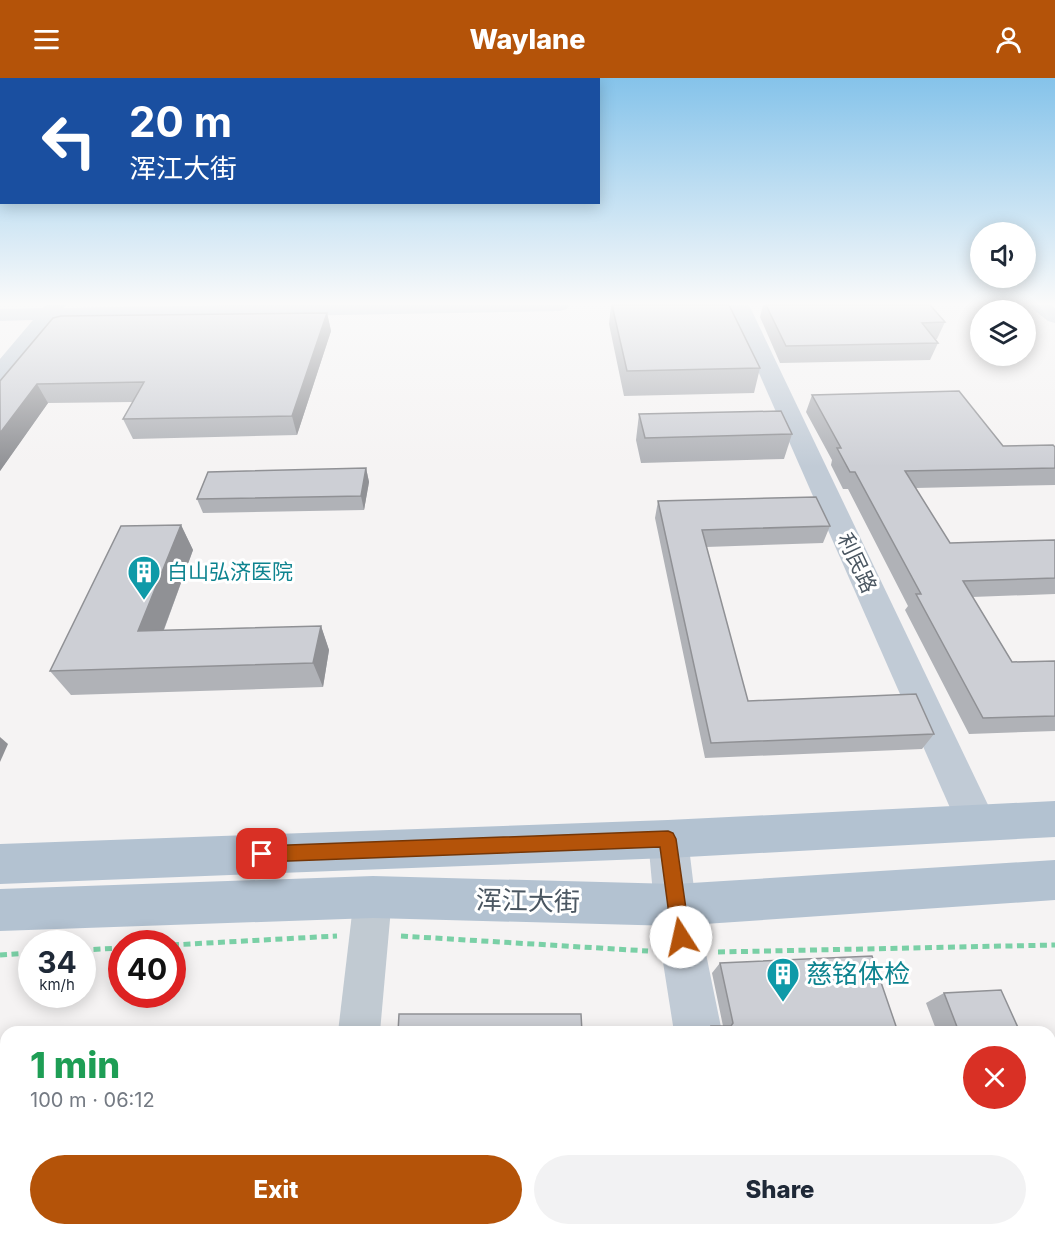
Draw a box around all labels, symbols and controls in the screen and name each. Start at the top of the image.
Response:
icon: menu [30,23,63,56]
text: Waylane [470,23,585,56]
icon: person [992,23,1025,56]
text: 20 m [129,96,232,147]
icon: left [30,102,108,180]
text: 浑江大街 [129,152,237,185]
map controls [970,222,1036,366]
button: sound [970,222,1036,288]
button: layers [970,300,1036,366]
street label: 利民路 [833,529,882,597]
building icon: 白山弘济医院 [126,554,162,601]
place label: 白山弘济医院 [167,559,293,584]
pin [236,828,287,879]
icon: arrive [245,837,278,870]
street label: 浑江大街 [476,884,580,917]
position arrow [649,905,713,969]
speed limit sign: 40 [108,930,186,1008]
text: 34 [37,944,77,980]
building icon: 慈铭体检 [765,956,801,1003]
place label: 慈铭体检 [806,958,910,989]
text: km/h [39,975,75,994]
text: 1 min [30,1043,120,1087]
button: close [963,1046,1026,1109]
text: 100 m · 06:12 [30,1088,155,1112]
button: Exit [30,1155,522,1224]
button: Share [534,1155,1026,1224]

